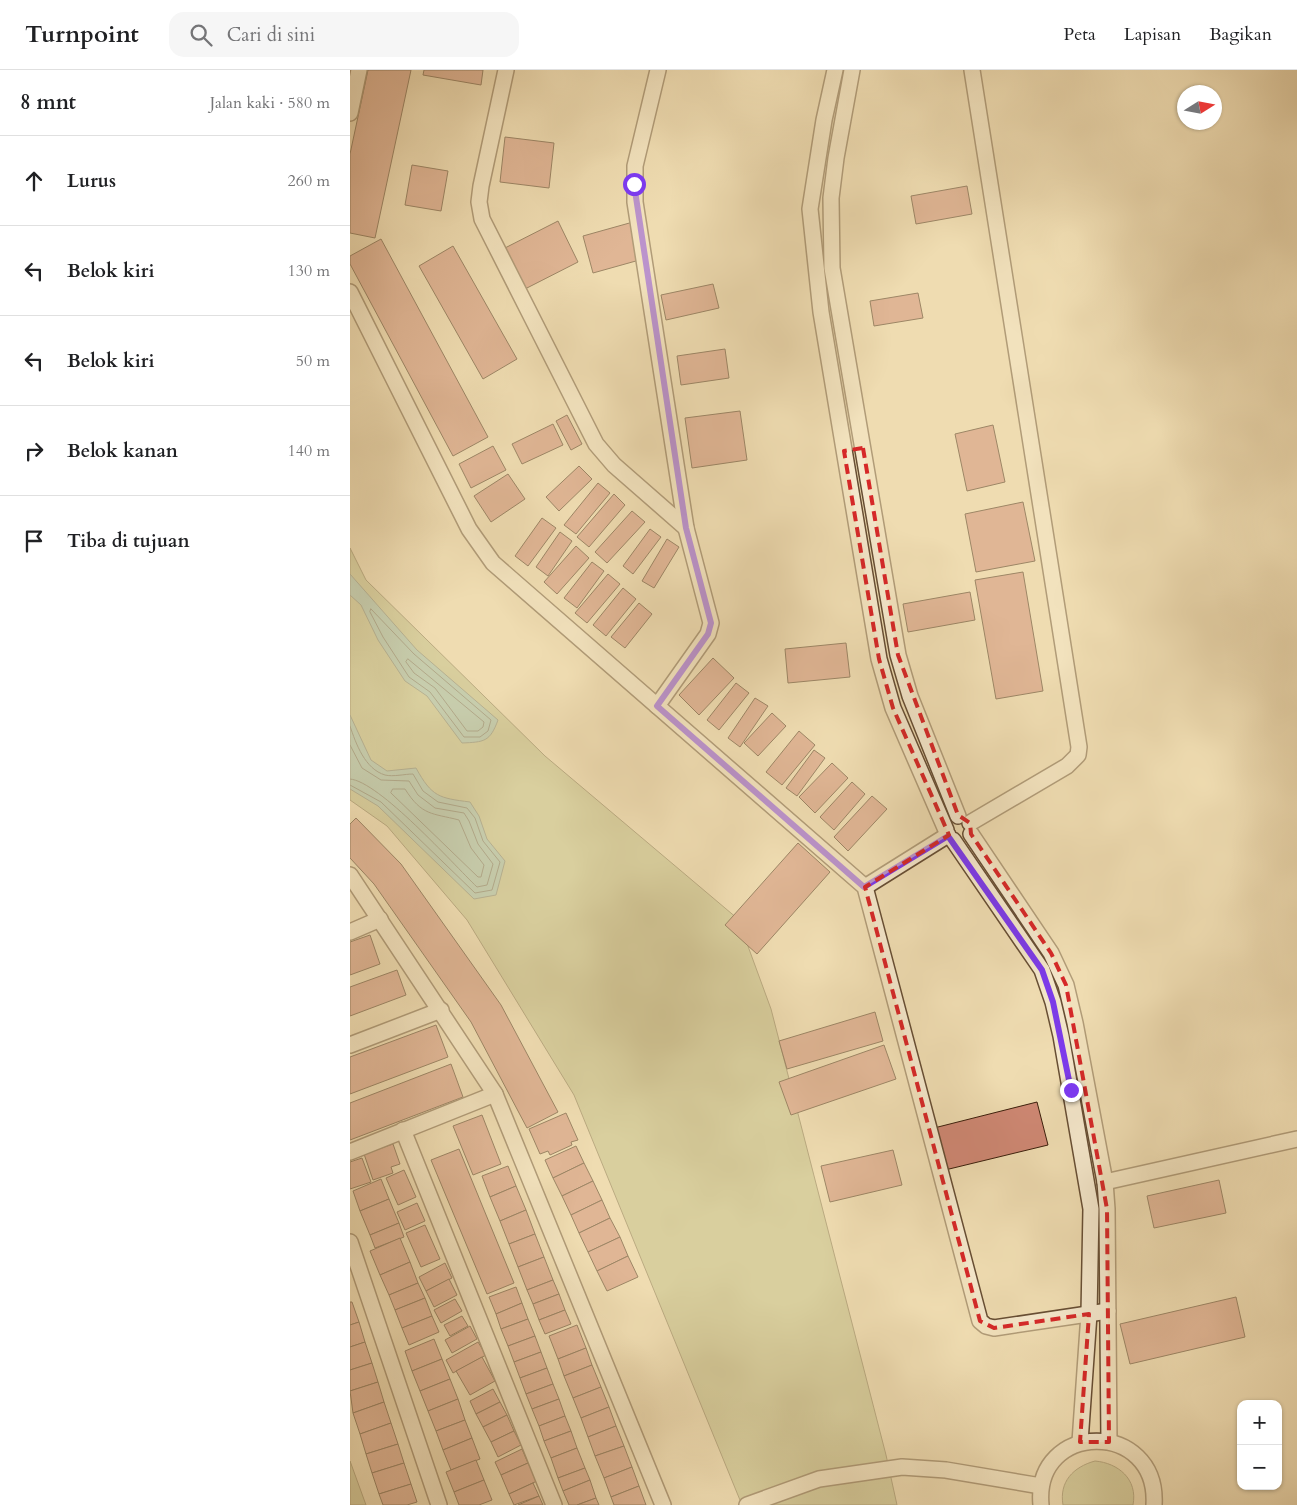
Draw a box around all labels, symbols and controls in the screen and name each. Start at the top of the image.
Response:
search box [169,12,519,57]
text: Turnpoint [25,18,139,51]
icon: search [187,21,215,49]
text: Cari di sini [227,22,315,48]
text: Peta [1064,22,1096,47]
text: Lapisan [1124,22,1181,47]
text: Bagikan [1209,22,1272,47]
north arrow [1177,85,1222,130]
text: 8 mnt [20,88,76,117]
text: Jalan kaki · 580 m [210,92,330,114]
icon: ahead [20,167,48,195]
text: Lurus [67,168,116,194]
text: 260 m [288,170,330,192]
route start [623,173,646,196]
icon: left [20,257,48,285]
text: Belok kiri [67,258,154,284]
text: 130 m [288,260,330,282]
icon: left [20,347,48,375]
text: Belok kiri [67,348,154,374]
text: 50 m [296,350,330,372]
icon: right [20,437,48,465]
text: Belok kanan [67,438,178,464]
text: 140 m [288,440,330,462]
icon: arrive [20,527,48,555]
text: Tiba di tujuan [67,528,190,554]
route end [1060,1079,1083,1102]
map controls [1237,1400,1282,1490]
button: + [1237,1400,1282,1445]
button: − [1237,1445,1282,1490]

